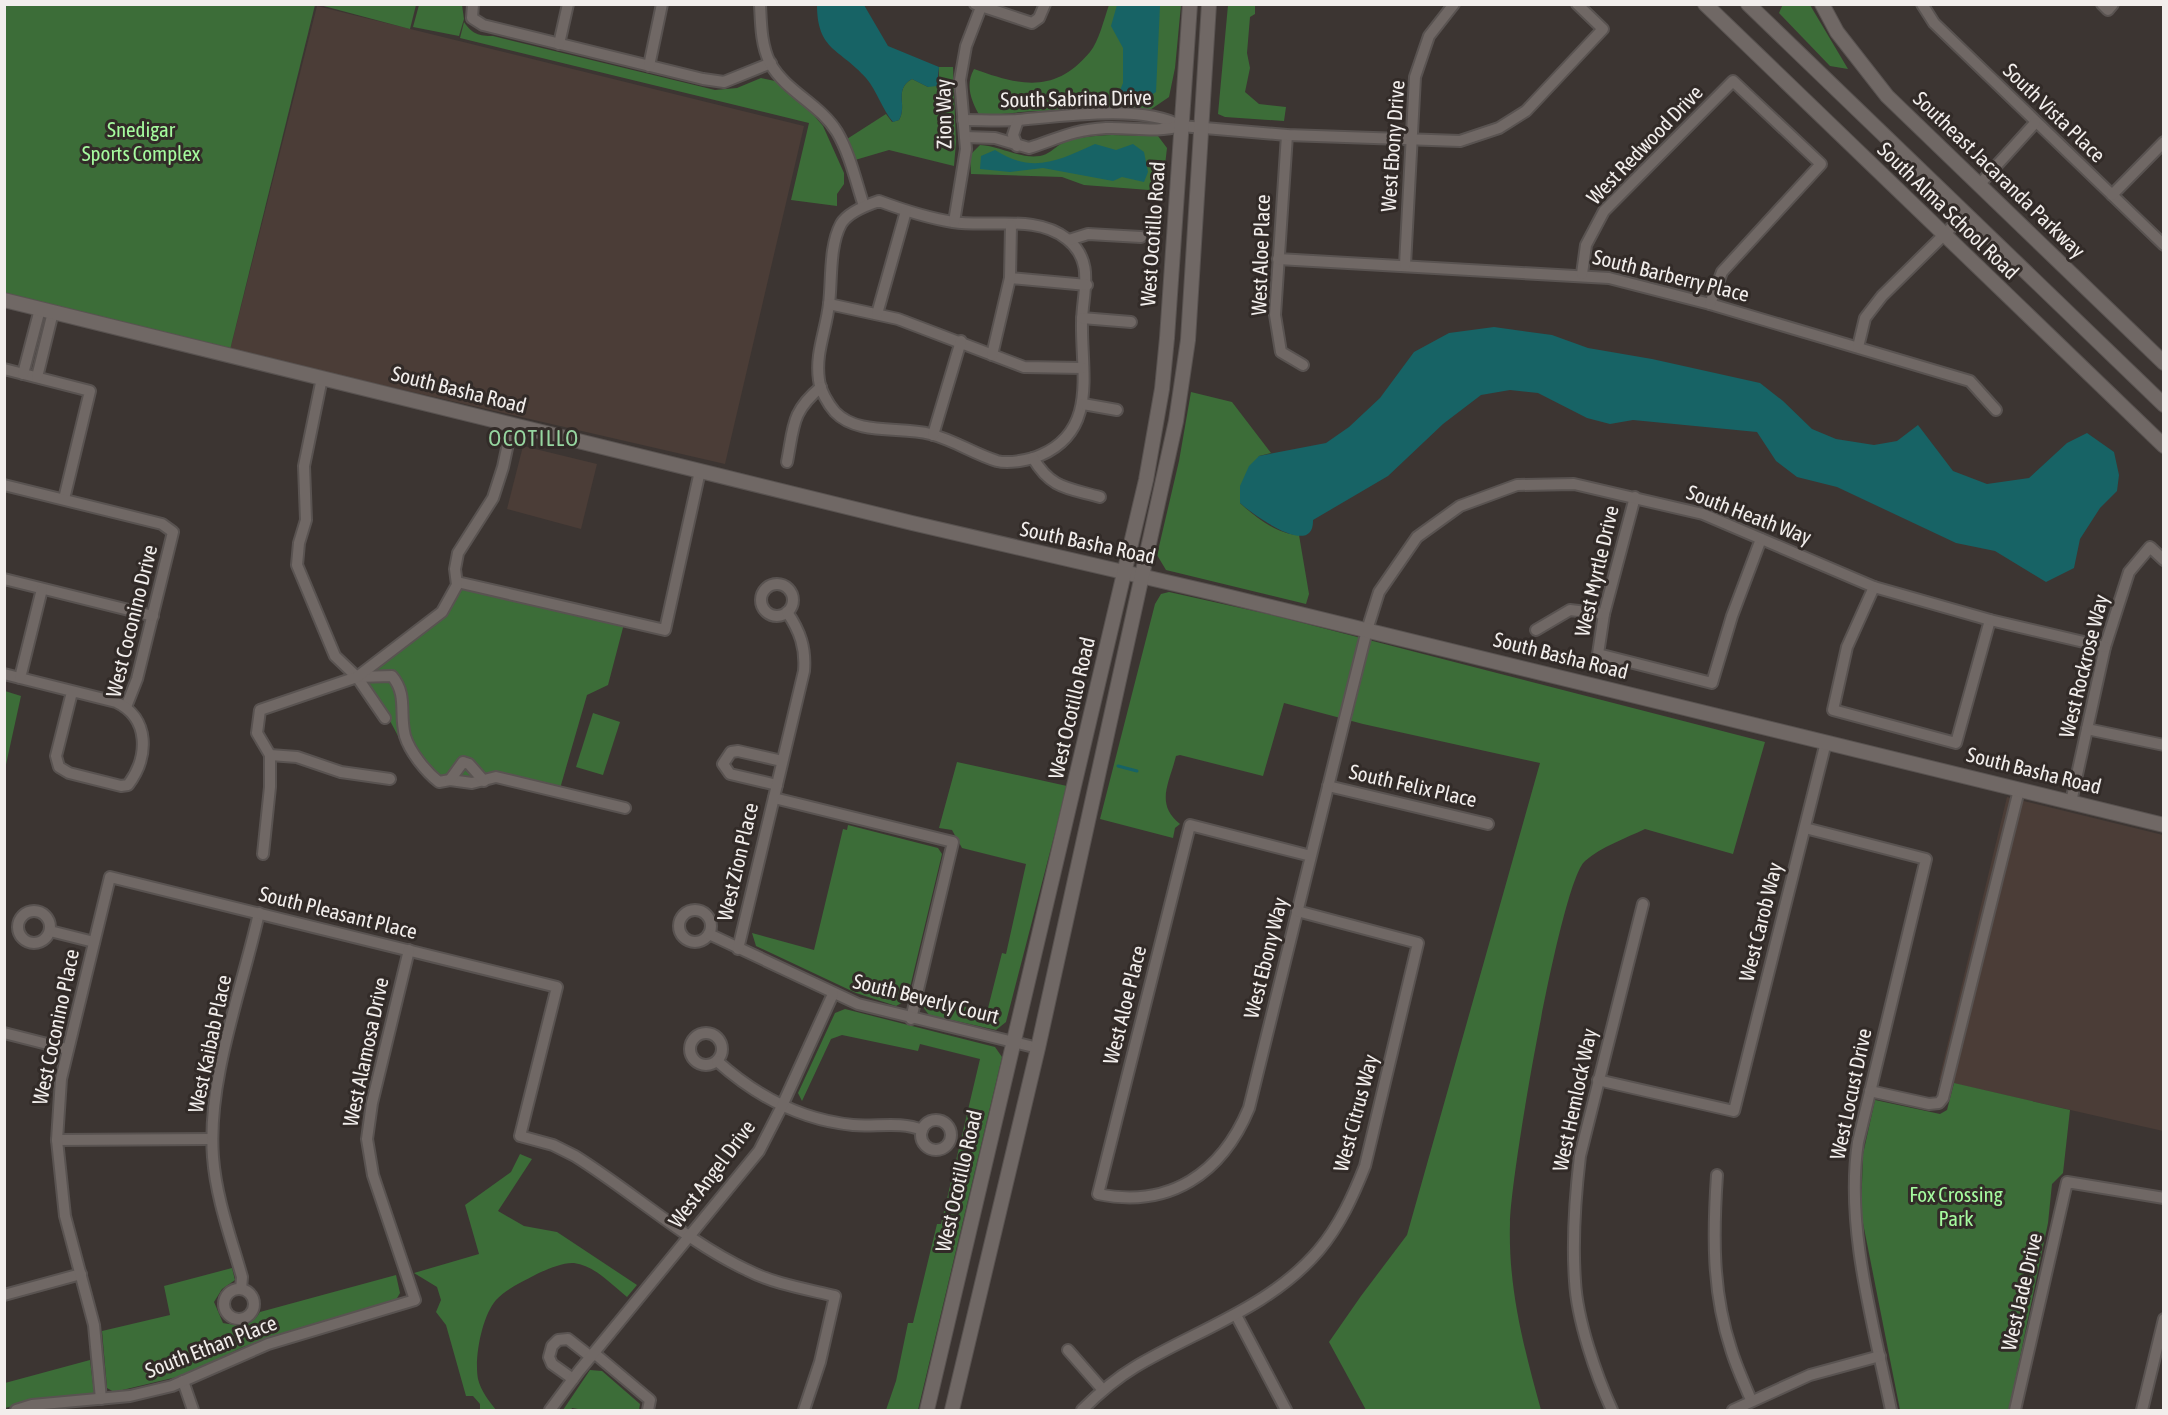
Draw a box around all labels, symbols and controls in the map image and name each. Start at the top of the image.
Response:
street label: South Vista Place [1999,58,2111,167]
street label: Zion Way [930,78,956,149]
street label: West Ebony Drive [1375,79,1409,212]
street label: West Redwood Drive [1581,80,1707,209]
street label: South Sabrina Drive [1000,85,1152,111]
street label: Southeast Jacaranda Parkway [1909,86,2091,263]
park label: Snedigar Sports Complex [82,117,201,165]
street label: South Alma School Road [1873,137,2024,284]
street label: West Ocotillo Road [1135,161,1169,307]
street label: West Aloe Place [1246,194,1274,316]
street label: South Barberry Place [1591,244,1752,306]
street label: South Basha Road [389,361,529,417]
district label: OCOTILLO [488,425,580,451]
street label: South Heath Way [1684,479,1815,549]
street label: West Myrtle Drive [1569,503,1623,639]
street label: South Basha Road [1018,516,1158,568]
street label: West Coconino Drive [100,542,162,699]
street label: West Rockrose Way [2054,591,2113,740]
street label: South Basha Road [1491,627,1631,683]
street label: West Ocotillo Road [1043,634,1099,781]
street label: South Basha Road [1964,742,2104,798]
street label: South Felix Place [1347,759,1479,811]
street label: West Zion Place [712,800,762,923]
street label: West Carob Way [1734,860,1786,984]
street label: South Pleasant Place [257,881,420,943]
street label: West Ebony Way [1238,894,1292,1021]
street label: West Aloe Place [1098,943,1150,1067]
street label: West Coconino Place [27,947,83,1107]
street label: South Beverly Court [851,968,1002,1028]
street label: West Kaibab Place [183,973,235,1115]
street label: West Alamosa Drive [337,975,393,1129]
street label: West Hemlock Way [1547,1026,1601,1173]
street label: West Locust Drive [1824,1026,1876,1162]
street label: West Citrus Way [1328,1051,1382,1174]
street label: West Ocotillo Road [930,1107,986,1254]
street label: West Angel Drive [663,1115,759,1232]
park label: Fox Crossing Park [1909,1182,2003,1230]
street label: West Jade Drive [1996,1231,2046,1353]
street label: South Ethan Place [142,1310,280,1382]

